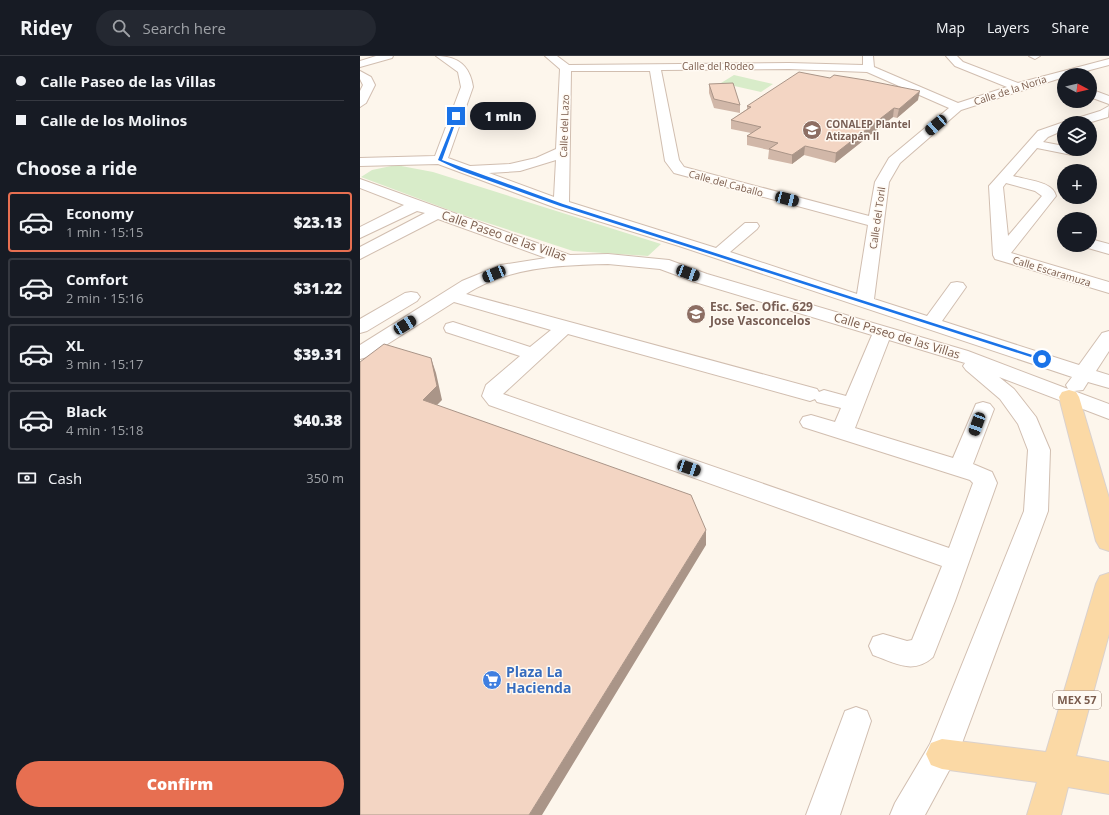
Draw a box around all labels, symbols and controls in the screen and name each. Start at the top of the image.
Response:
search box [96,10,376,46]
text: Ridey [20,15,72,41]
icon: search [110,17,132,39]
text: Search here [142,18,226,38]
text: Map [936,18,965,37]
text: Layers [987,18,1029,37]
text: Share [1051,18,1089,37]
street label: Calle del Rodeo [682,59,754,73]
north arrow [1057,68,1097,108]
map controls [1057,68,1097,252]
text: Calle Paseo de las Villas [40,71,216,91]
street label: Calle de la Noria [972,72,1048,108]
street label: Calle del Lazo [556,94,572,158]
callout: 1 min [470,102,536,130]
route end [447,107,465,125]
text: 1 min [485,107,521,125]
text: Calle de los Molinos [40,110,187,130]
car [923,113,949,137]
button: layers [1057,116,1097,156]
place label: CONALEP Plantel Atizapán II [826,117,911,143]
school or university icon: CONALEP Plantel Atizapán II [801,119,823,141]
text: Choose a ride [16,156,137,180]
button: + [1057,164,1097,204]
street label: Calle del Caballo [687,166,765,200]
street label: Calle del Toril [866,186,888,250]
car [774,190,800,208]
text: Economy [66,203,134,223]
icon: car [18,204,54,240]
street label: Calle Paseo de las Villas [439,206,569,265]
text: $23.13 [294,212,342,232]
button: − [1057,212,1097,252]
text: 1 min · 15:15 [66,223,143,241]
street label: Calle Escaramuza [1011,252,1093,290]
car [675,263,701,283]
car [481,264,507,284]
text: Comfort [66,269,128,289]
icon: car [18,270,54,306]
text: $31.22 [294,278,342,298]
text: 2 min · 15:16 [66,289,143,307]
place label: Esc. Sec. Ofic. 629 Jose Vasconcelos [709,298,813,329]
school or university icon: Esc. Sec. Ofic. 629 Jose Vasconcelos [685,303,707,325]
street label: Calle Paseo de las Villas [832,308,963,363]
car [392,314,418,336]
text: XL [66,335,84,355]
icon: car [18,336,54,372]
text: $39.31 [294,344,342,364]
route start [1033,350,1051,368]
text: 3 min · 15:17 [66,355,143,373]
text: Black [66,401,107,421]
icon: car [18,402,54,438]
text: $40.38 [294,410,342,430]
car [967,411,987,437]
text: 4 min · 15:18 [66,421,143,439]
car [676,458,702,478]
icon: cash [16,467,38,489]
text: Cash [48,468,82,488]
text: 350 m [306,469,344,487]
place label: Plaza La Hacienda [506,662,571,697]
supermarket icon: Plaza La Hacienda [481,669,503,691]
road number: MEX 57 [1053,691,1101,709]
button: Confirm [16,761,344,807]

